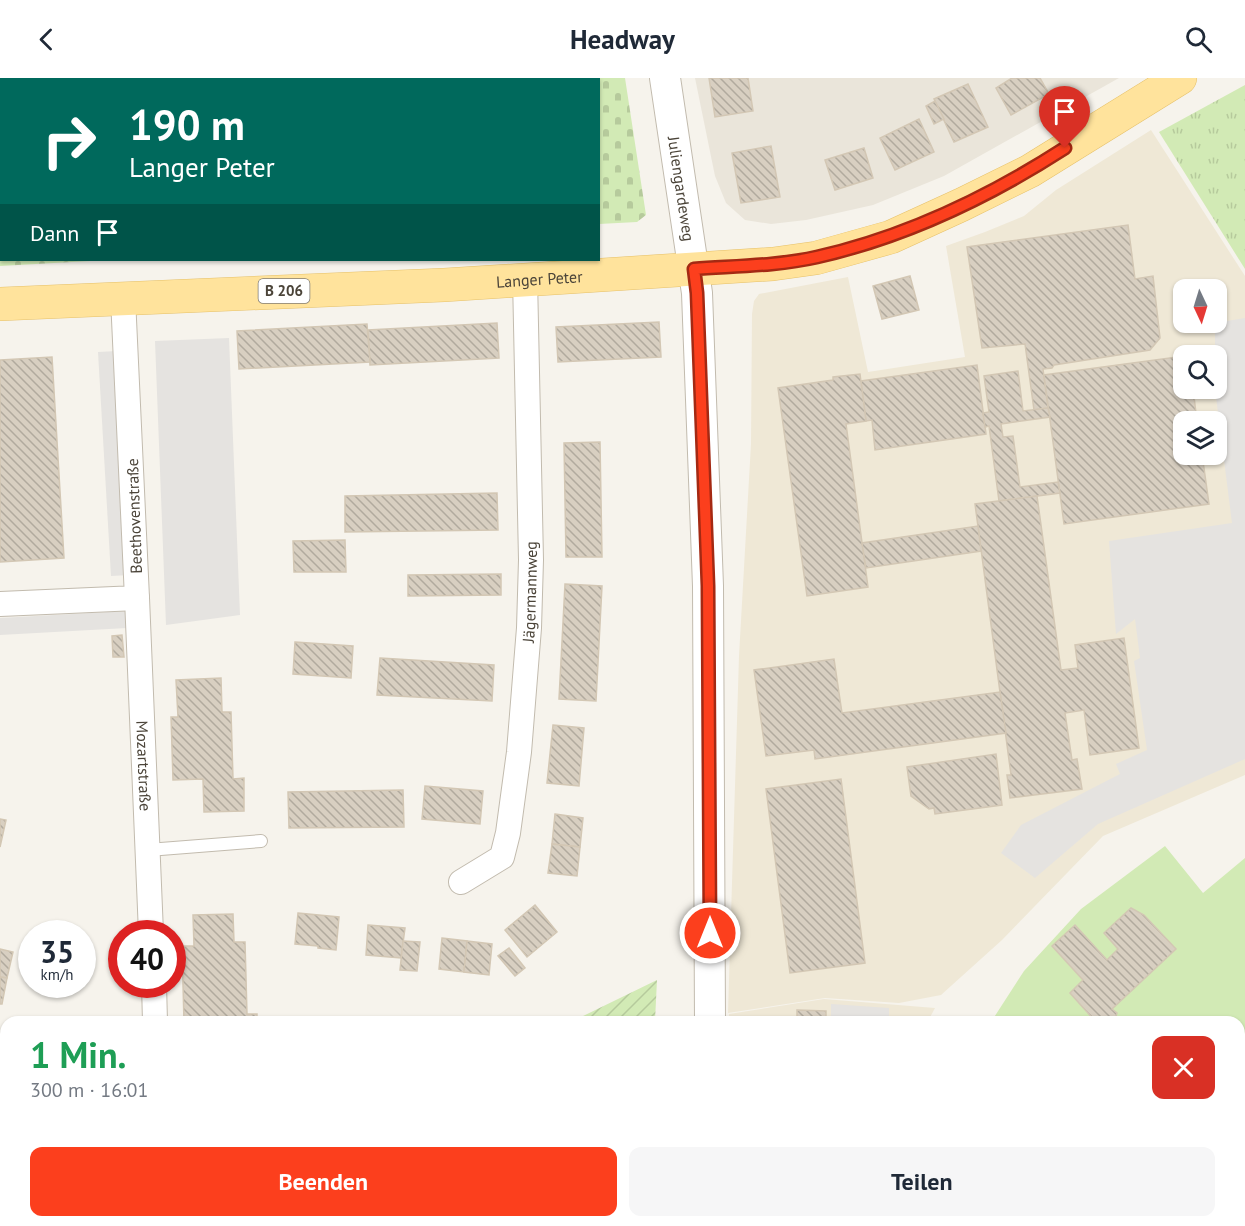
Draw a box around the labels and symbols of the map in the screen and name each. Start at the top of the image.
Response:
pin [1039,86,1090,148]
street label: Juliengardeweg [664,134,699,243]
street label: Langer Peter [496,266,584,292]
road number: B 206 [258,279,310,303]
north arrow [1173,279,1227,333]
street label: Beethovenstraße [122,458,146,574]
street label: Jägermannweg [518,541,541,644]
street label: Mozartstraße [132,720,156,812]
position arrow [678,901,742,965]
speed limit sign: 40 [108,920,186,998]

